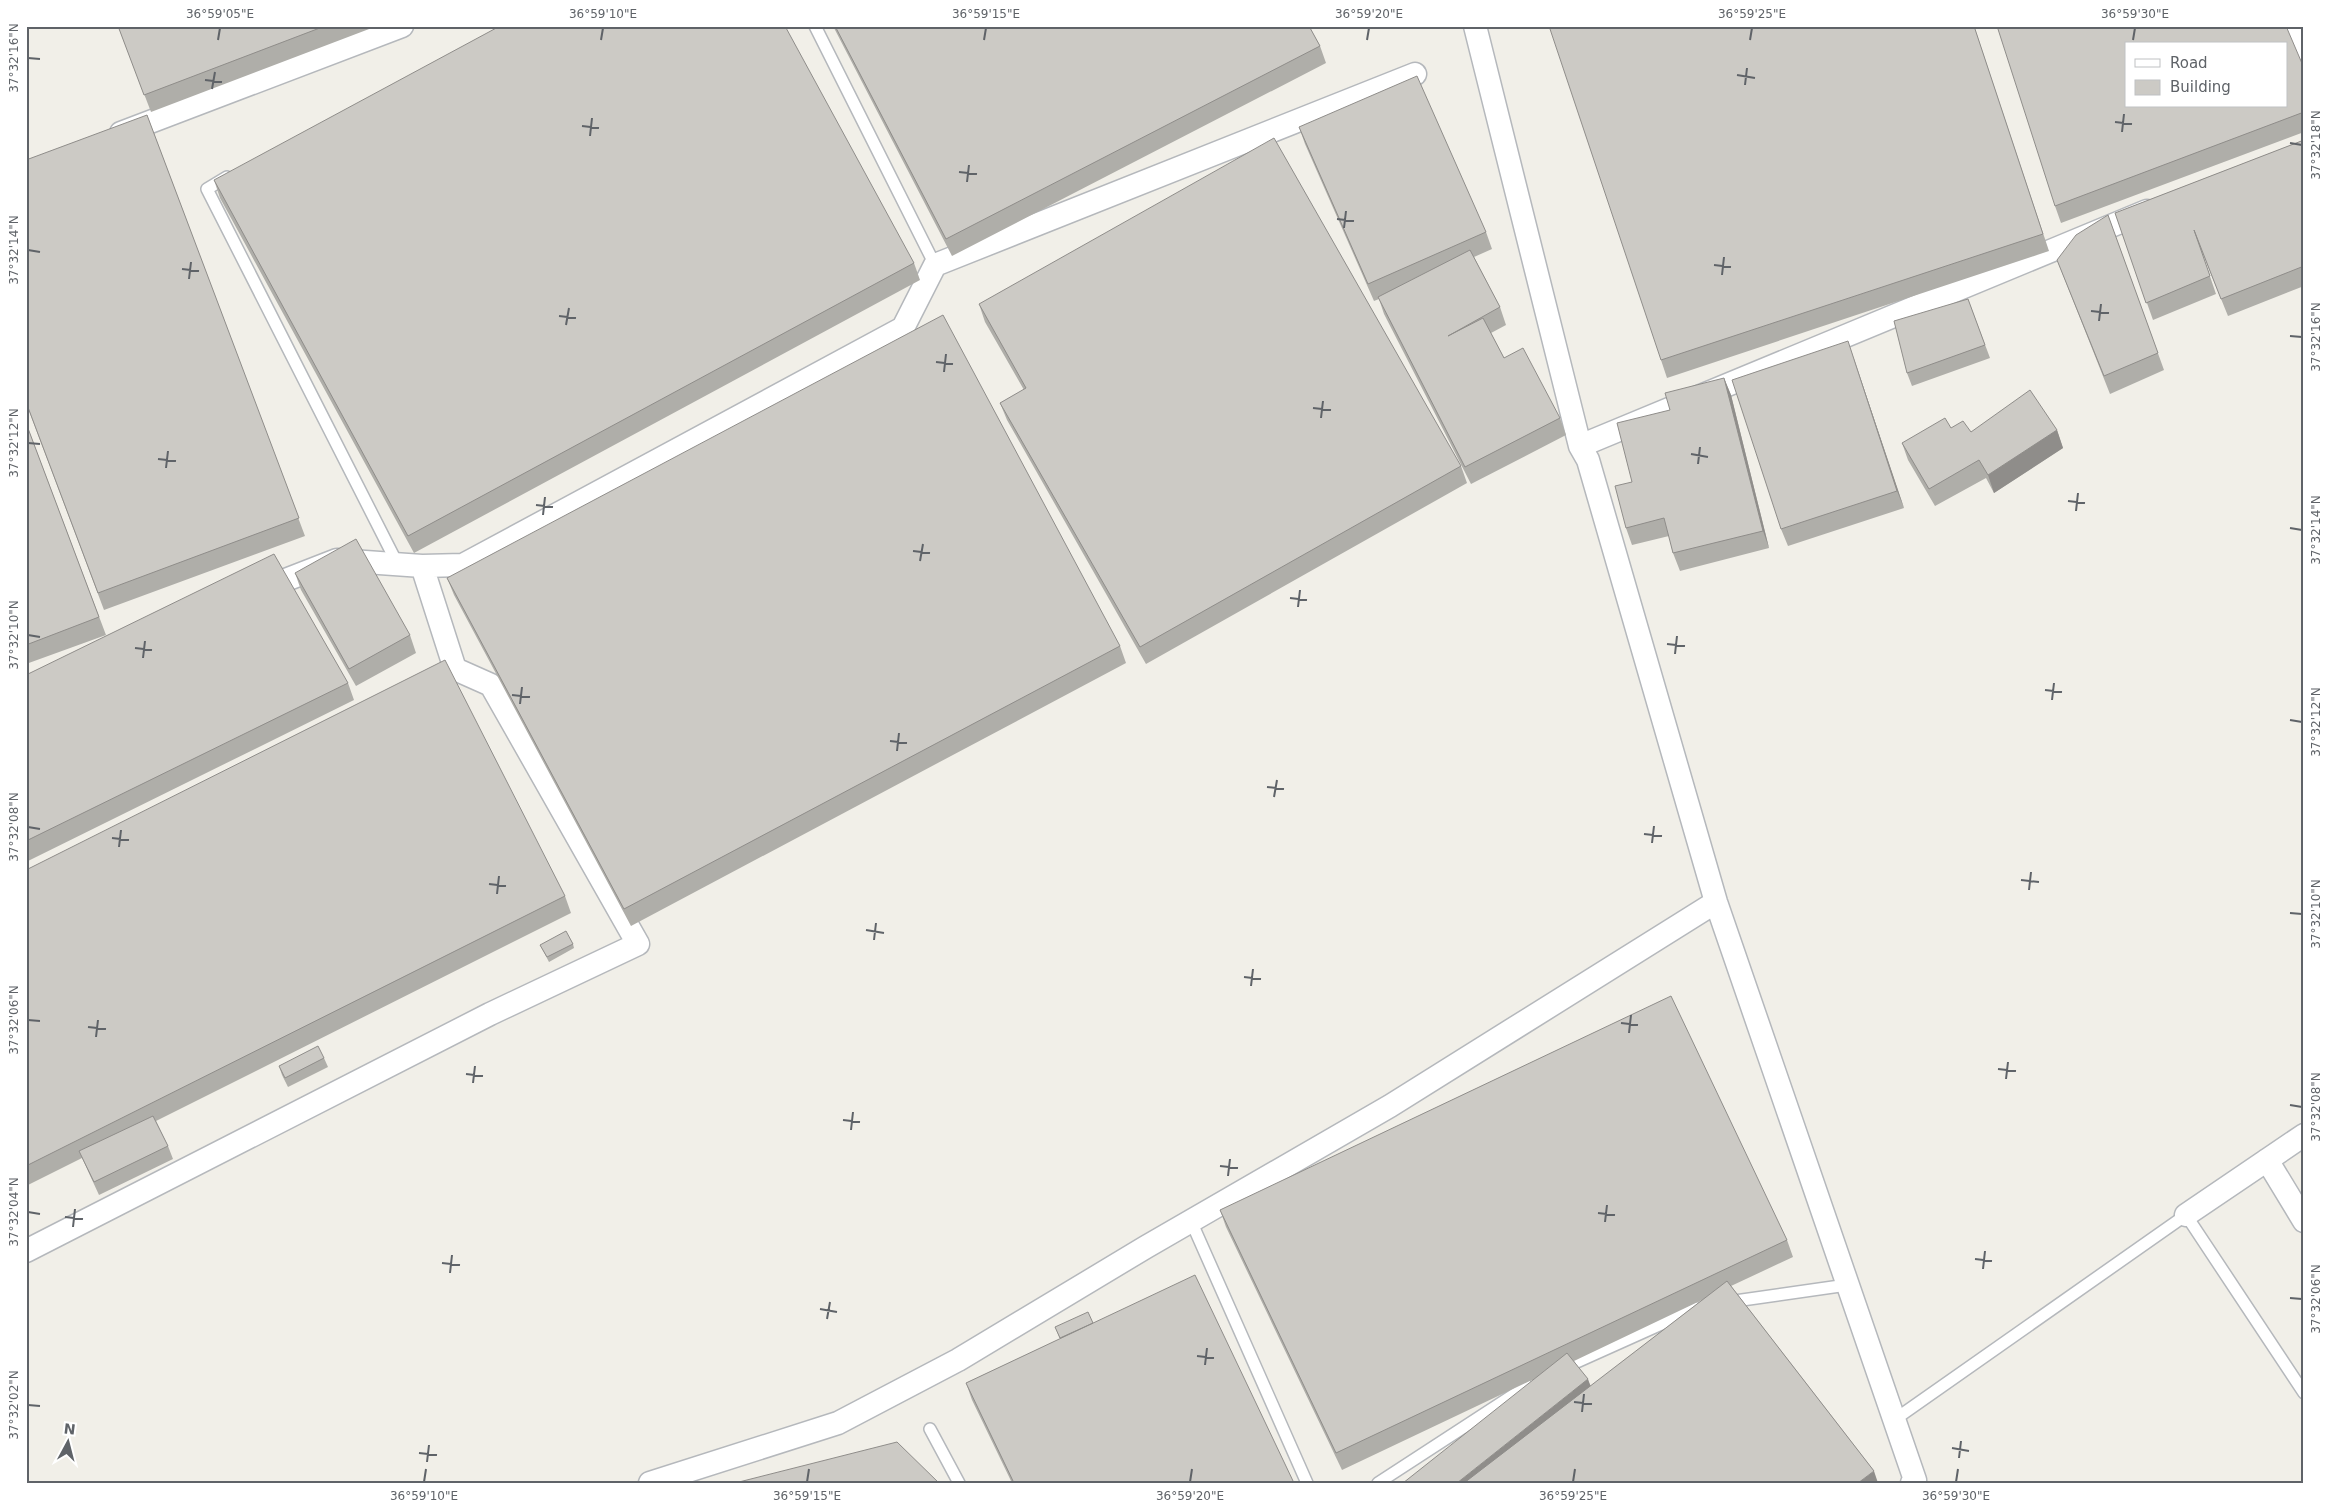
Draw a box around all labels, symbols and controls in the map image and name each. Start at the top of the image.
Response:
text: 36°59'05"E [186,7,254,21]
text: 36°59'10"E [569,7,637,21]
text: 36°59'15"E [952,7,1020,21]
text: 36°59'20"E [1335,7,1403,21]
text: 36°59'25"E [1718,7,1786,21]
text: 36°59'30"E [2101,7,2169,21]
text: 37°32'16"N [7,23,21,93]
legend [2125,42,2288,108]
text: Road [2170,54,2208,72]
text: Building [2170,78,2231,96]
text: 37°32'18"N [2309,110,2323,180]
text: 37°32'14"N [7,215,21,285]
text: 37°32'16"N [2309,302,2323,372]
text: 37°32'12"N [7,408,21,478]
text: 37°32'14"N [2309,495,2323,565]
text: 37°32'10"N [7,600,21,670]
text: 37°32'12"N [2309,687,2323,757]
text: 37°32'08"N [7,792,21,862]
text: 37°32'10"N [2309,879,2323,949]
text: 37°32'06"N [7,985,21,1055]
text: 37°32'08"N [2309,1072,2323,1142]
text: 37°32'04"N [7,1177,21,1247]
text: 37°32'06"N [2309,1264,2323,1334]
text: 37°32'02"N [7,1370,21,1440]
north arrow [42,1416,92,1466]
text: N [63,1420,76,1438]
text: 36°59'10"E [390,1489,458,1503]
text: 36°59'15"E [773,1489,841,1503]
text: 36°59'20"E [1156,1489,1224,1503]
text: 36°59'25"E [1539,1489,1607,1503]
text: 36°59'30"E [1922,1489,1990,1503]

